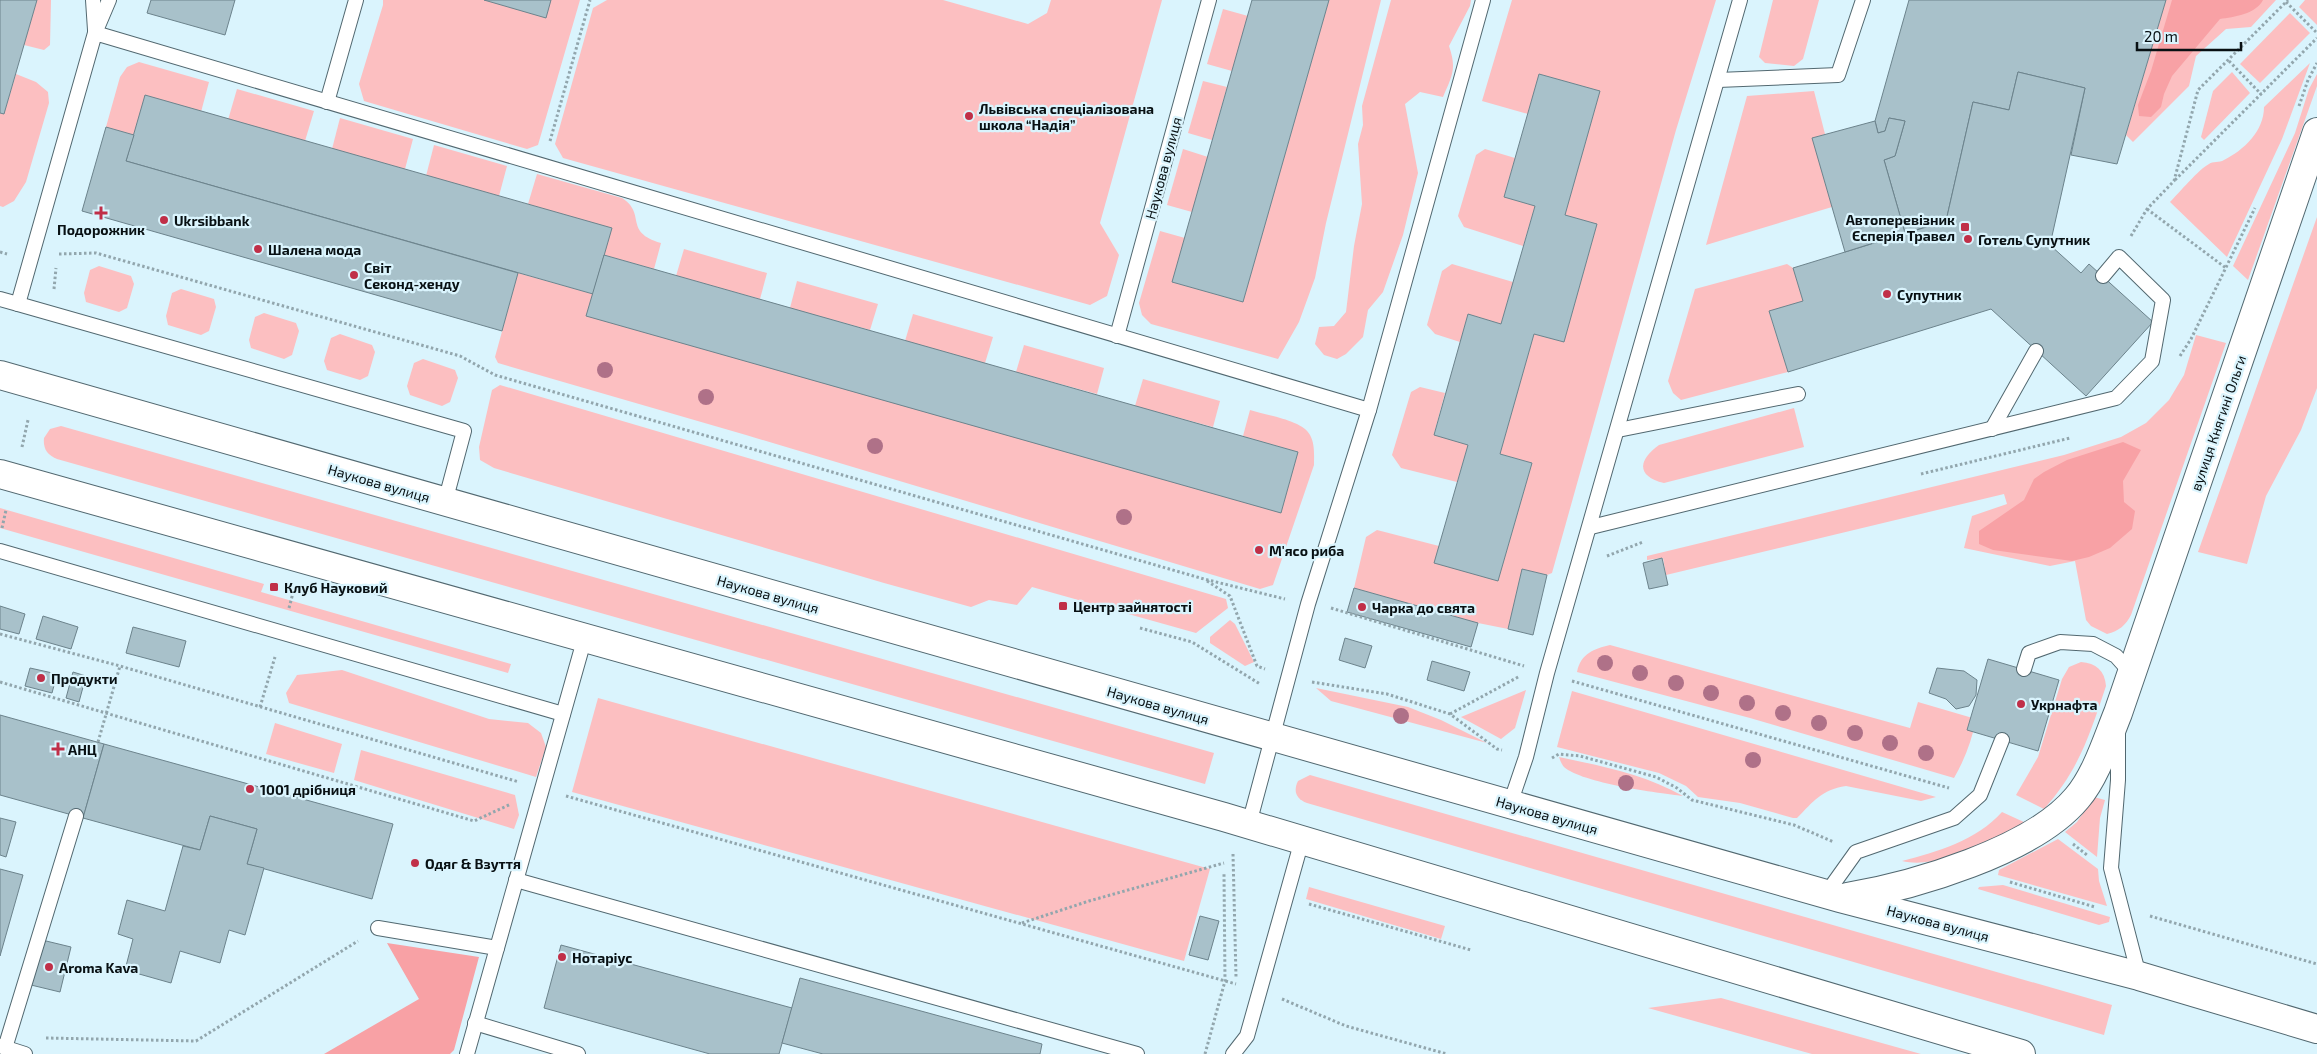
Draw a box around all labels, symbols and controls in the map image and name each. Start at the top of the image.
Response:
scale bar [2137,20,2241,52]
text: 20 m [2144,27,2178,45]
place label: Львівська спеціалізована школа “Надія” [979,100,1154,133]
marker: Львівська спеціалізована школа “Надія” [963,110,975,122]
street label: Наукова вулиця [1141,115,1185,221]
marker: Подорожник [95,207,107,219]
place label: Автоперевізник Єсперія Травел [1846,211,1955,244]
place label: Ukrsibbank [174,212,250,229]
marker: Ukrsibbank [158,214,170,226]
place label: Подорожник [57,221,145,238]
marker: Автоперевізник Єсперія Травел [1959,221,1971,233]
place label: Готель Супутник [1978,231,2090,248]
marker: Готель Супутник [1962,233,1974,245]
place label: Шалена мода [268,241,361,258]
marker: Шалена мода [252,243,264,255]
place label: Світ Секонд-хенду [364,259,460,292]
marker: Світ Секонд-хенду [348,269,360,281]
place label: Супутник [1897,286,1962,303]
marker: Супутник [1881,288,1893,300]
street label: вулиця Княгині Ольги [2187,353,2249,493]
street label: Наукова вулиця [326,460,432,506]
place label: М'ясо риба [1269,542,1344,559]
marker: М'ясо риба [1253,544,1265,556]
street label: Наукова вулиця [715,571,821,617]
place label: Клуб Науковий [284,579,387,596]
marker: Клуб Науковий [268,581,280,593]
place label: Центр зайнятості [1073,598,1192,615]
place label: Чарка до свята [1372,599,1475,616]
marker: Центр зайнятості [1057,600,1069,612]
marker: Чарка до свята [1356,601,1368,613]
place label: Продукти [51,670,117,687]
marker: Продукти [35,672,47,684]
street label: Наукова вулиця [1105,682,1211,728]
place label: Укрнафта [2031,696,2098,713]
marker: Укрнафта [2015,698,2027,710]
place label: АНЦ [68,741,97,758]
marker: АНЦ [52,743,64,755]
place label: 1001 дрібниця [260,781,356,798]
marker: 1001 дрібниця [244,783,256,795]
street label: Наукова вулиця [1494,792,1600,838]
place label: Одяг & Взуття [425,855,521,872]
marker: Одяг & Взуття [409,857,421,869]
street label: Наукова вулиця [1885,901,1991,945]
place label: Нотаріус [572,949,632,966]
marker: Нотаріус [556,951,568,963]
place label: Aroma Kava [59,959,138,976]
marker: Aroma Kava [43,961,55,973]

